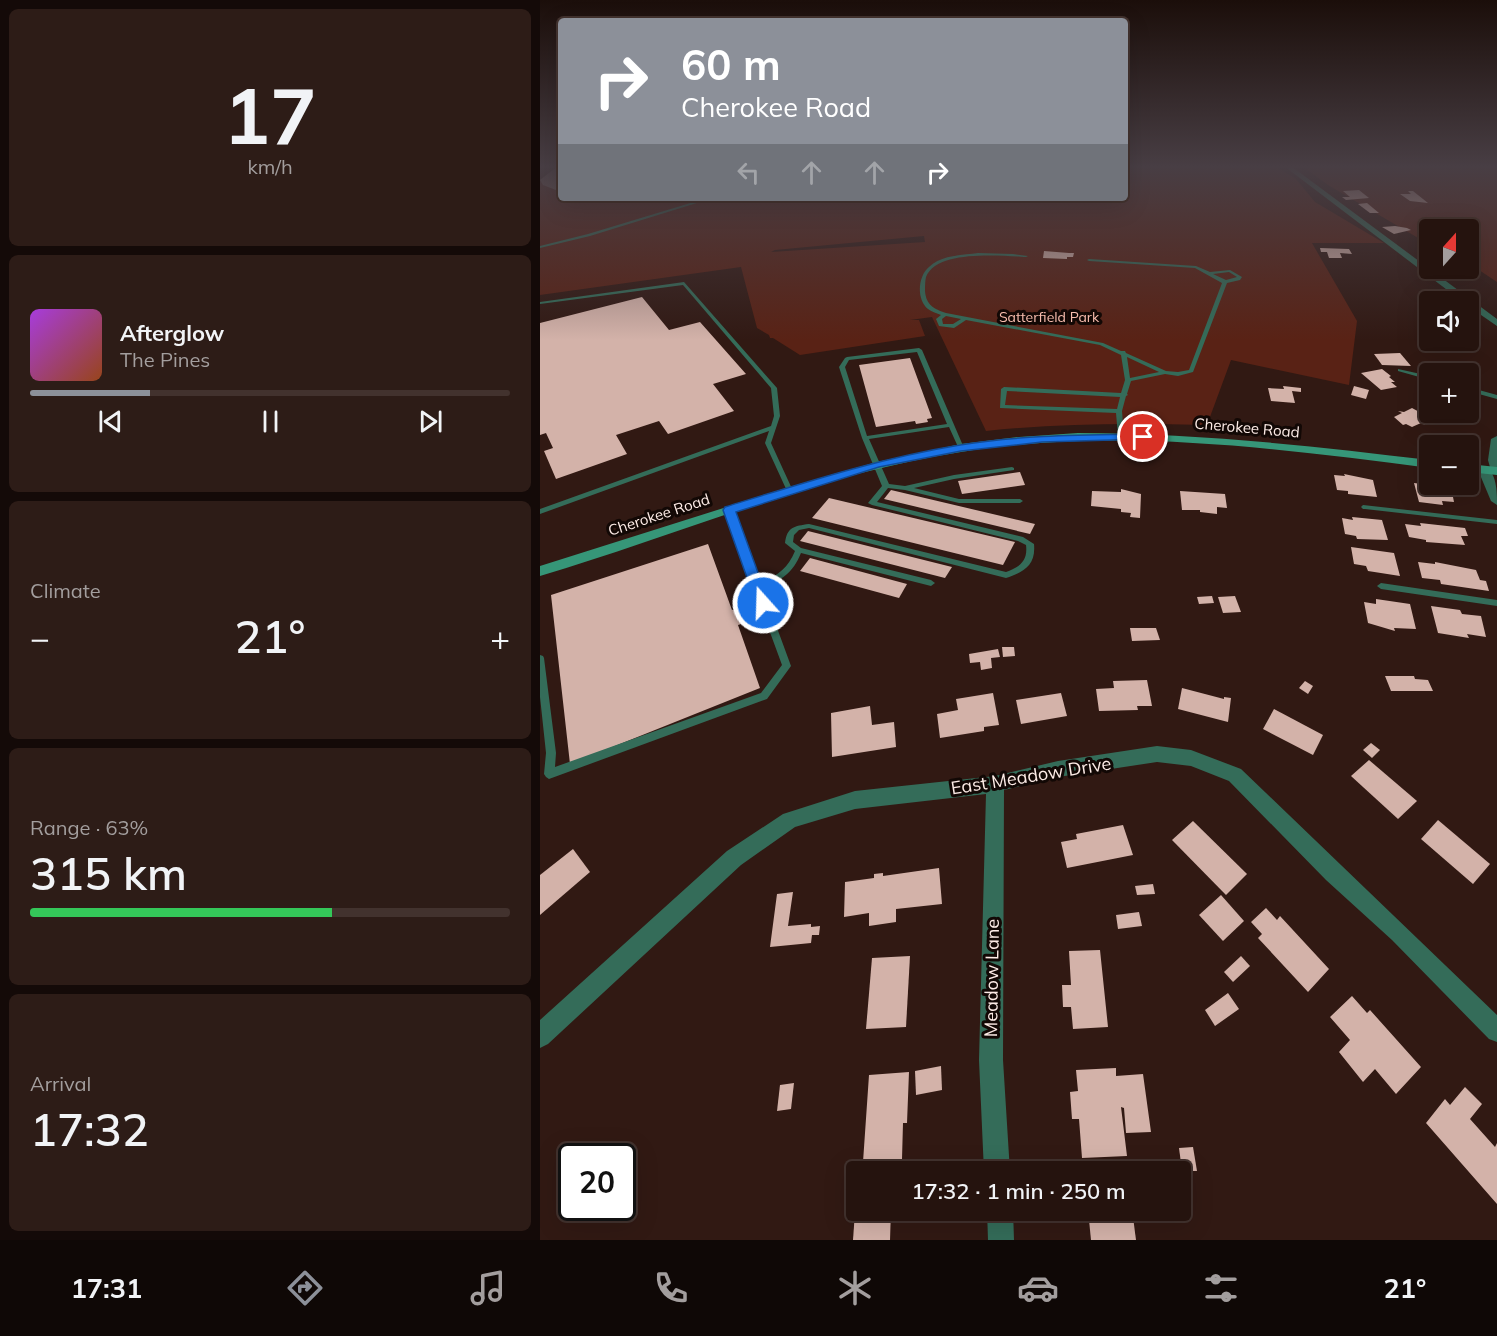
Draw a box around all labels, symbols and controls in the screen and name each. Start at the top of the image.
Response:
text: 60 m [681,38,781,91]
icon: right [582,42,660,120]
text: 17 [223,66,317,164]
text: Cherokee Road [681,90,871,124]
text: km/h [247,154,293,179]
icon: left [732,156,765,189]
icon: ahead [795,156,828,189]
icon: ahead [858,156,891,189]
icon: right [921,156,954,189]
north arrow [1419,219,1479,279]
map controls [1419,219,1479,495]
button: sound [1419,291,1479,351]
park label: Satterfield Park [999,308,1100,326]
text: Afterglow [120,319,224,347]
text: The Pines [120,347,210,372]
button: + [1419,363,1479,423]
icon: previous [94,405,127,438]
icon: pause [254,405,287,438]
icon: next [414,405,447,438]
pin [1117,411,1168,462]
street label: Cherokee Road [1194,413,1301,442]
icon: arrive [1126,420,1159,453]
button: − [1419,435,1479,495]
street label: Cherokee Road [606,489,712,540]
position arrow [731,571,795,635]
text: Climate [30,578,101,603]
text: 21° [235,608,305,664]
text: − [30,617,50,658]
text: + [490,617,510,658]
street label: East Meadow Drive [949,751,1113,800]
text: Range · 63% [30,815,148,840]
text: 315 km [30,845,187,901]
street label: Meadow Lane [979,919,1004,1037]
text: Arrival [30,1071,91,1096]
text: 17:32 [30,1101,149,1157]
speed limit sign: 20 [558,1143,636,1221]
text: 17:32 · 1 min · 250 m [911,1177,1126,1205]
icon: directions [284,1267,326,1309]
icon: music [467,1267,509,1309]
icon: phone [650,1267,692,1309]
icon: climate [834,1267,876,1309]
icon: car [1017,1267,1059,1309]
icon: filters [1200,1267,1242,1309]
text: 17:31 [71,1271,142,1305]
text: 21° [1384,1271,1426,1305]

